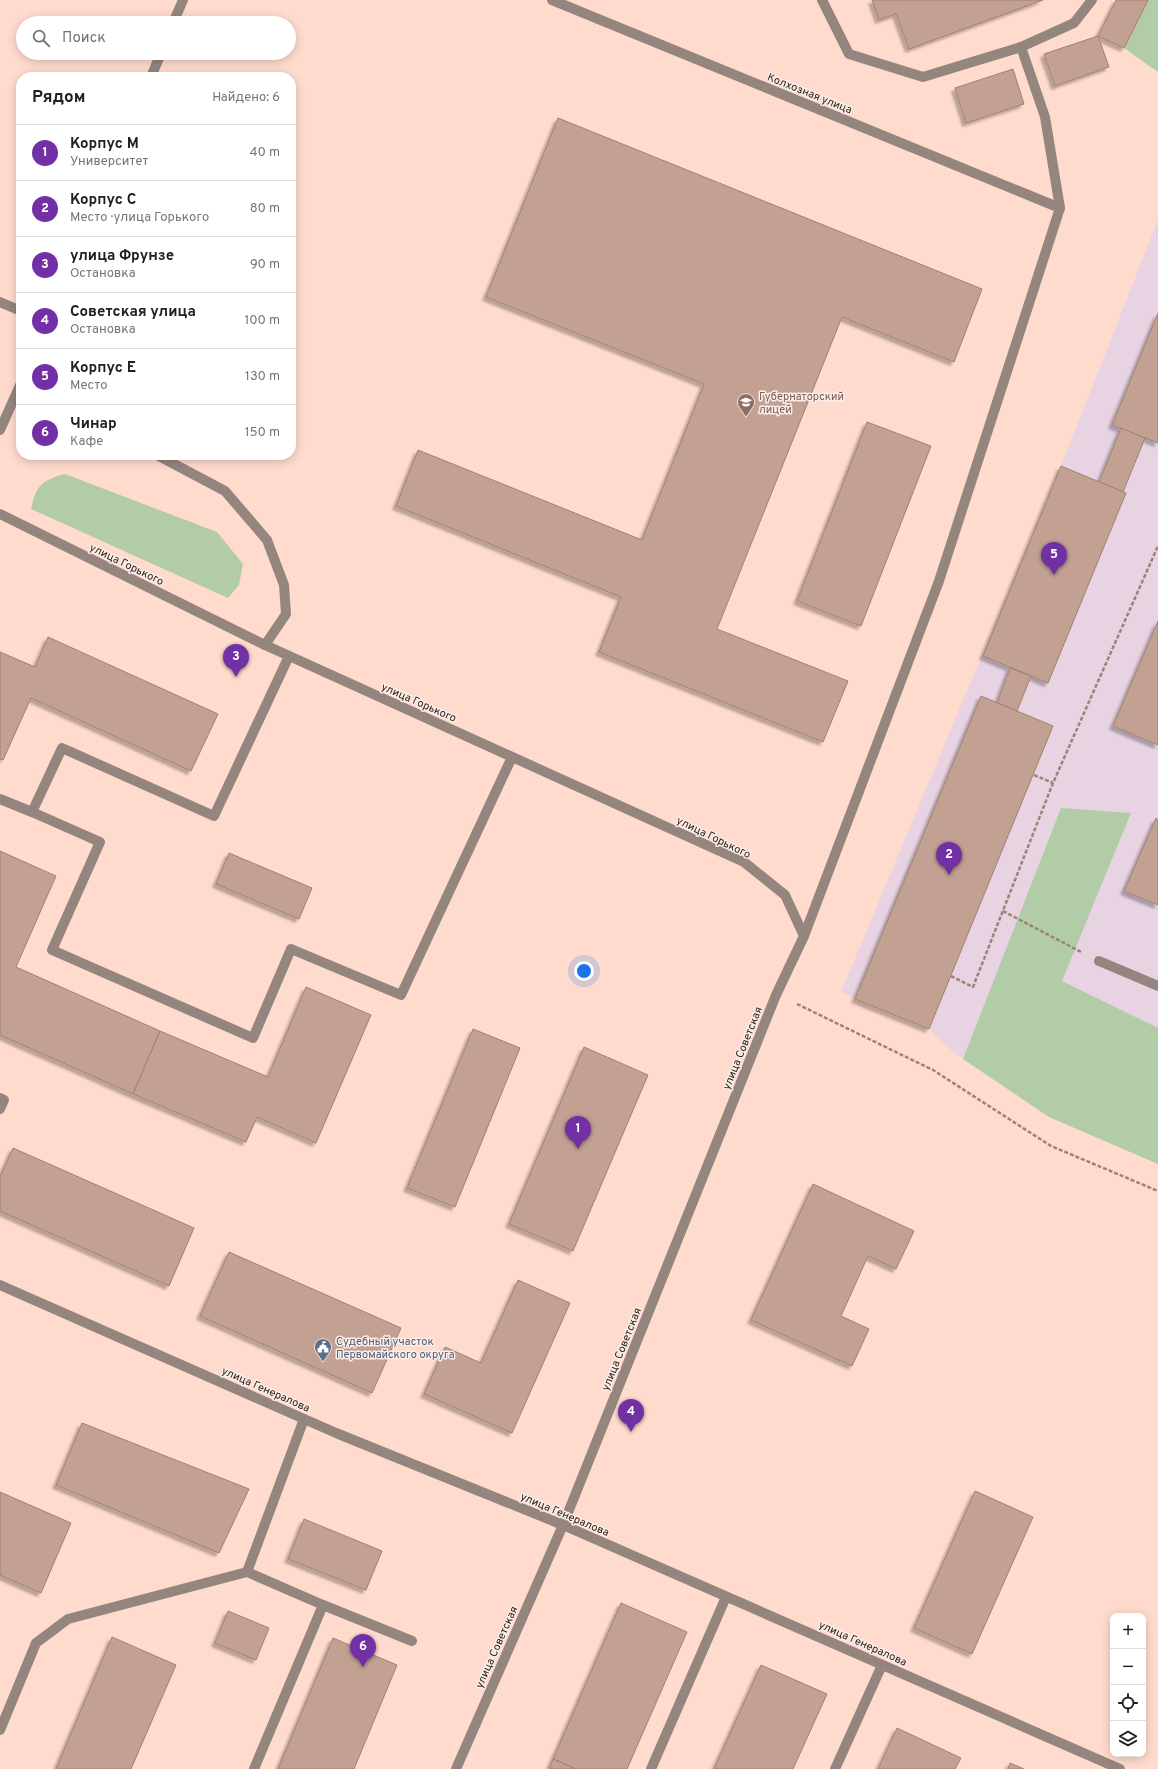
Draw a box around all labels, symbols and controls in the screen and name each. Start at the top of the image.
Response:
search box [16,16,296,60]
icon: search [30,27,52,49]
text: Поиск [62,29,106,48]
street label: Колхозная улица [765,71,854,117]
text: Рядом [32,87,85,109]
text: Найдено: 6 [212,90,280,106]
text: Корпус M [70,135,139,154]
text: 1 [42,145,48,161]
text: 40 m [250,145,280,161]
text: Университет [70,154,148,170]
text: Корпус С [70,191,136,210]
text: 2 [41,201,49,217]
text: 80 m [250,201,280,217]
text: Место · улица Горького [70,210,209,226]
text: улица Фрунзе [70,247,174,266]
text: 3 [41,257,49,273]
text: 90 m [250,257,280,273]
text: Остановка [70,266,136,282]
text: Советская улица [70,303,196,322]
text: 4 [41,313,49,329]
text: 100 m [244,313,280,329]
text: Остановка [70,322,136,338]
text: Корпус Е [70,359,136,378]
text: 5 [41,369,49,385]
text: 130 m [245,369,280,385]
text: Место [70,378,107,394]
place label: Губернаторский лицей [759,390,844,417]
school or university icon: Губернаторский лицей [736,392,756,417]
text: Чинар [70,415,117,434]
text: 6 [41,425,49,441]
text: 150 m [245,425,280,441]
text: Кафе [70,434,103,450]
street label: улица Горького [87,541,166,589]
pin: 5 [1041,542,1067,575]
pin: 3 [223,644,249,677]
street label: улица Горького [379,680,458,726]
street label: улица Горького [674,814,753,862]
pin: 2 [936,842,962,875]
your location [574,961,594,981]
street label: улица Советская [720,1005,766,1092]
pin: 1 [565,1116,591,1149]
street label: улица Советская [599,1306,645,1393]
place label: Судебный участок Первомайского округа [336,1335,455,1362]
public building icon: Судебный участок Первомайского округа [313,1337,333,1362]
street label: улица Генералова [219,1364,312,1416]
pin: 4 [618,1399,644,1432]
street label: улица Генералова [518,1490,611,1540]
street label: улица Советская [472,1604,521,1691]
map controls [1110,1613,1146,1757]
button: + [1110,1613,1146,1649]
street label: улица Генералова [816,1618,909,1670]
pin: 6 [350,1634,376,1667]
button: − [1110,1649,1146,1685]
button: locate [1110,1685,1146,1721]
button: layers [1110,1721,1146,1757]

